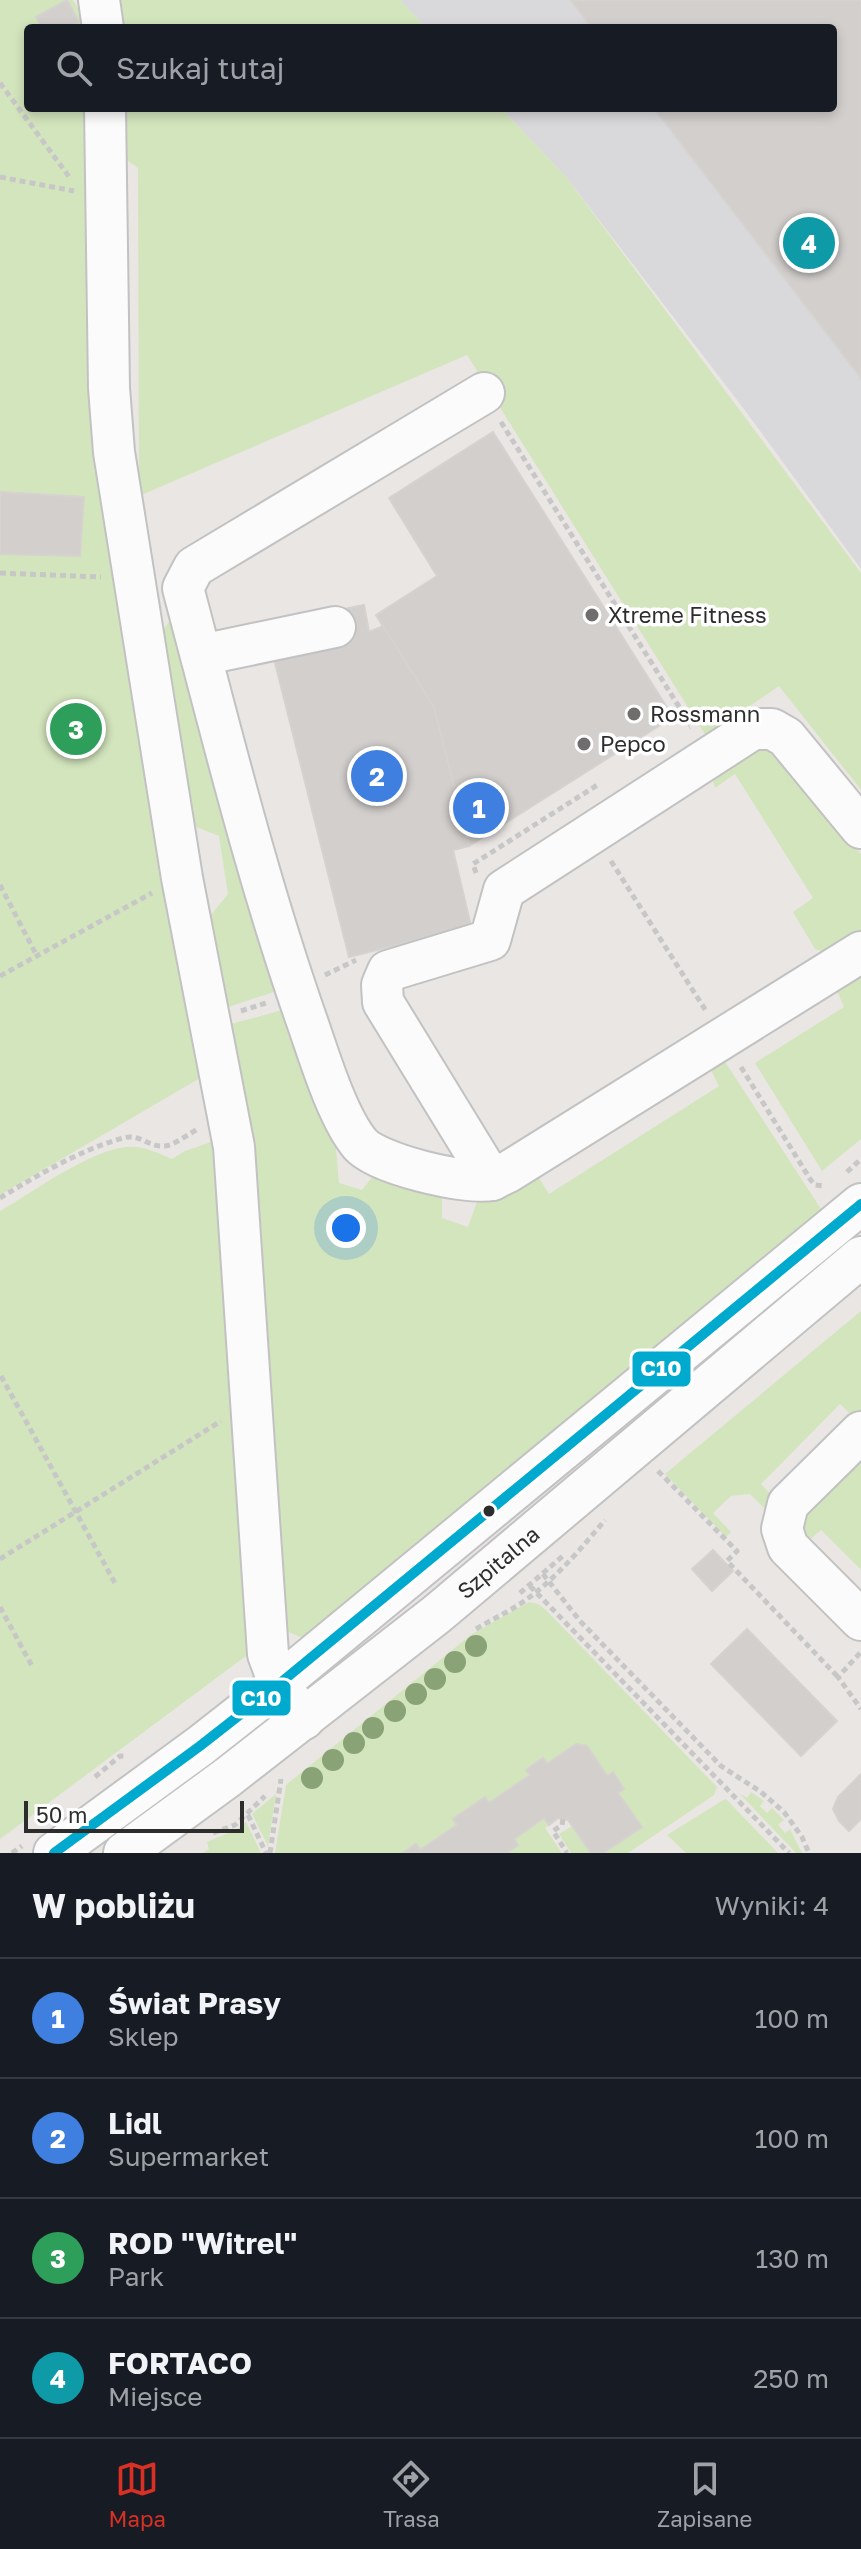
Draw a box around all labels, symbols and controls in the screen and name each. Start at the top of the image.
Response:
search box [24,24,837,112]
icon: search [52,46,96,90]
text: Szukaj tutaj [116,50,285,86]
pin: 4 [783,213,835,273]
place label: Xtreme Fitness [608,601,767,628]
marker: Xtreme Fitness [583,606,601,624]
pin: 3 [50,699,102,759]
place label: Rossmann [650,700,760,727]
marker: Rossmann [625,705,643,723]
place label: Pepco [600,730,666,757]
marker: Pepco [575,735,593,753]
pin: 2 [351,746,403,806]
pin: 1 [453,778,505,838]
your location [326,1208,366,1248]
line badge: C10 [631,1350,692,1388]
text: C10 [640,1354,682,1381]
unlabelled marker [481,1503,497,1519]
street label: Szpitalna [451,1520,544,1604]
line badge: C10 [231,1679,292,1717]
text: C10 [240,1684,282,1711]
scale bar [24,1797,244,1833]
text: 50 m [36,1801,87,1828]
text: W pobliżu [32,1885,195,1925]
text: Wyniki: 4 [715,1890,829,1921]
text: Świat Prasy [108,1985,281,2021]
text: 1 [51,2003,65,2034]
text: 100 m [755,2003,829,2034]
text: Sklep [108,2021,178,2052]
text: Lidl [108,2105,162,2141]
text: 2 [50,2123,66,2154]
text: 100 m [755,2123,829,2154]
text: Supermarket [108,2141,269,2172]
text: ROD "Witrel" [108,2225,297,2261]
text: 3 [50,2243,66,2274]
text: 130 m [756,2243,829,2274]
text: Park [108,2261,164,2292]
text: FORTACO [108,2345,252,2381]
text: 4 [50,2363,66,2394]
text: 250 m [753,2363,829,2394]
text: Miejsce [108,2381,202,2412]
tab: Mapa [109,2457,166,2532]
tab: Trasa [383,2457,440,2532]
tab: Zapisane [657,2457,752,2532]

